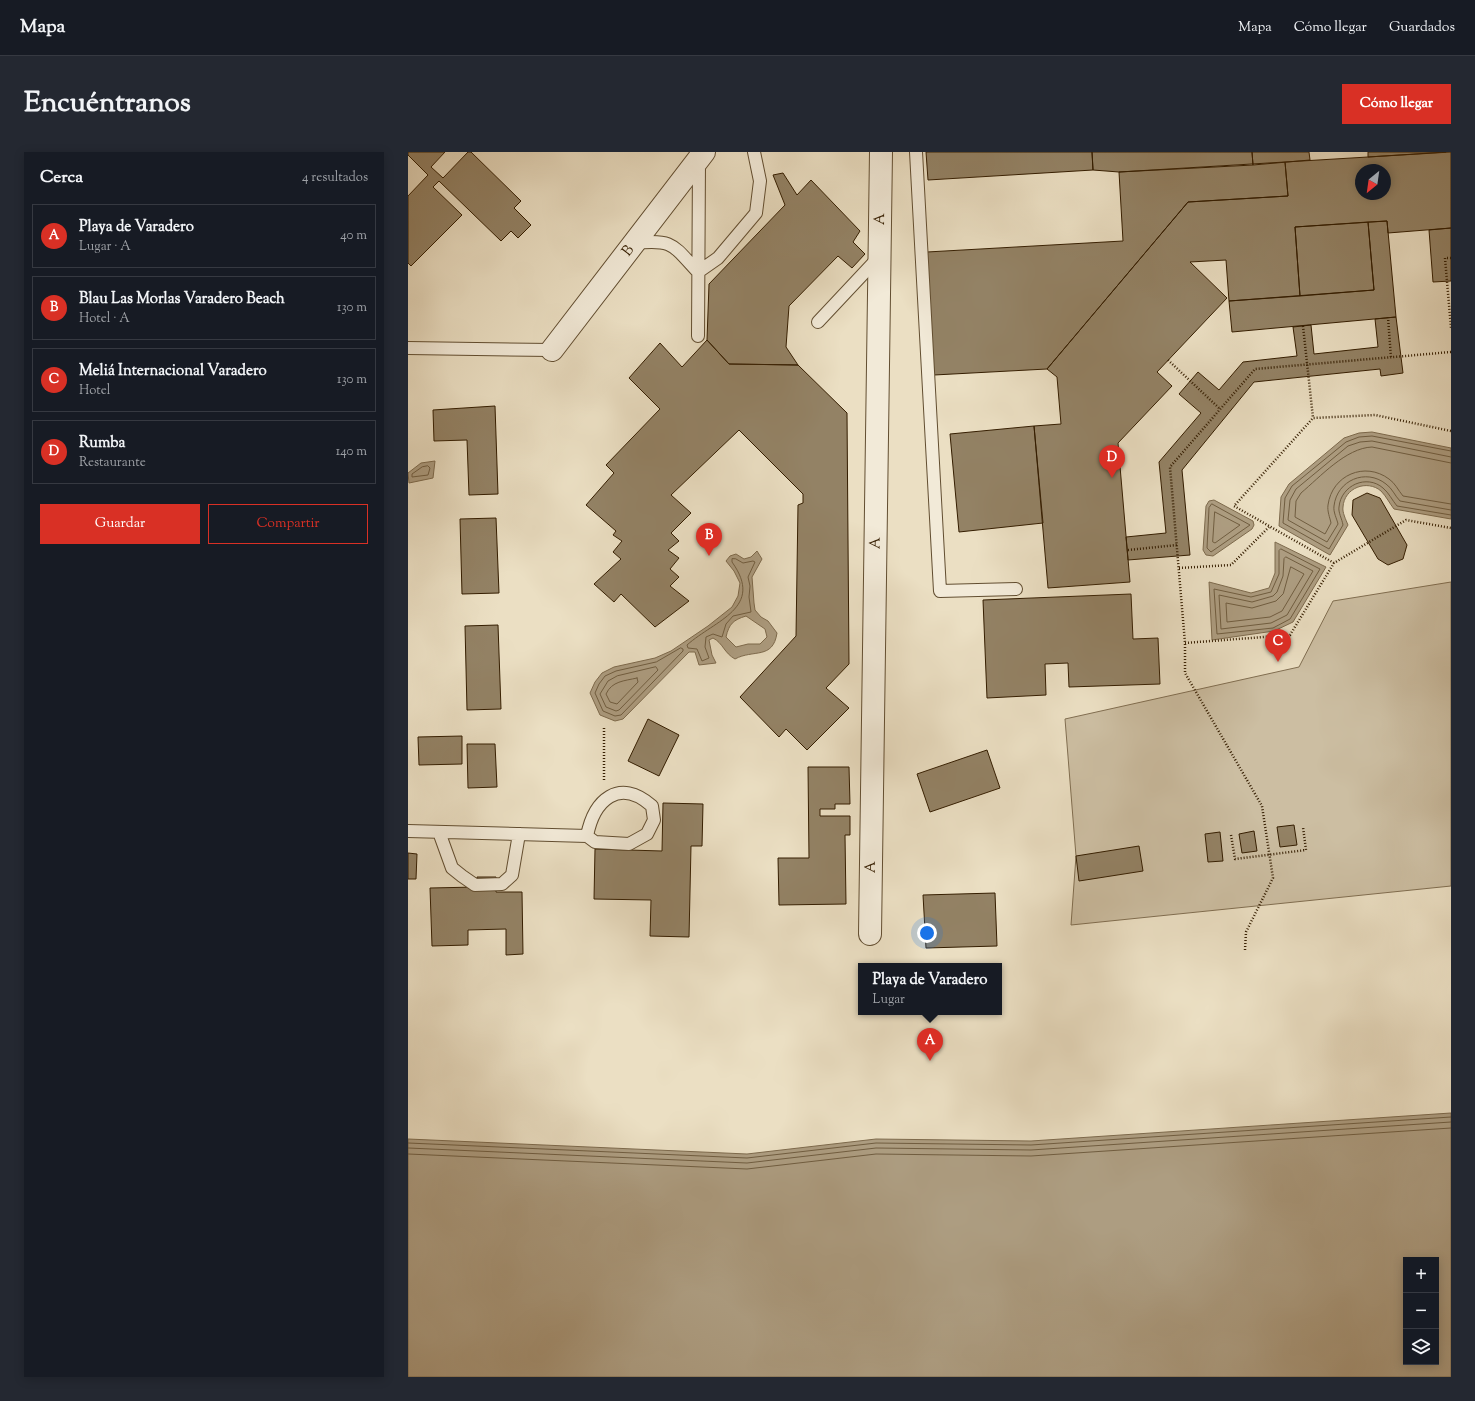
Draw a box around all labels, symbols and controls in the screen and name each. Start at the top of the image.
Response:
text: Mapa [20,14,65,41]
text: Mapa [1238,18,1272,38]
text: Cómo llegar [1294,18,1367,38]
text: Guardados [1389,18,1455,38]
text: Encuéntranos [24,84,191,124]
button: Cómo llegar [1342,84,1451,124]
north arrow [1355,164,1391,200]
text: Cerca [40,166,83,190]
text: 4 resultados [302,169,368,187]
street label: A [869,213,891,225]
text: Playa de Varadero [79,217,194,238]
text: A [49,227,59,245]
text: 40 m [340,227,367,245]
text: Lugar · A [79,238,131,256]
street label: B [617,240,640,261]
text: Blau Las Morlas Varadero Beach [79,289,285,310]
text: B [50,299,58,317]
text: 130 m [337,299,367,317]
text: Hotel · A [79,310,130,328]
text: Meliá Internacional Varadero [79,361,267,382]
text: C [49,371,59,389]
text: 130 m [337,371,367,389]
text: Hotel [79,382,110,400]
text: Rumba [79,433,125,454]
text: D [49,443,59,461]
text: 140 m [336,443,367,461]
pin: D [1099,445,1125,478]
text: Restaurante [79,454,146,472]
button: Guardar [40,504,200,544]
button: Compartir [208,504,368,544]
pin: B [696,523,722,556]
street label: A [865,537,886,549]
pin: C [1265,629,1291,662]
street label: A [860,861,882,873]
your location [917,923,937,943]
popup [858,963,1002,1015]
text: Playa de Varadero [873,970,987,991]
text: Lugar [873,991,905,1009]
pin: A [917,1028,943,1061]
map controls [1403,1257,1439,1365]
button: + [1403,1257,1439,1293]
button: − [1403,1293,1439,1329]
button: layers [1403,1329,1439,1365]

